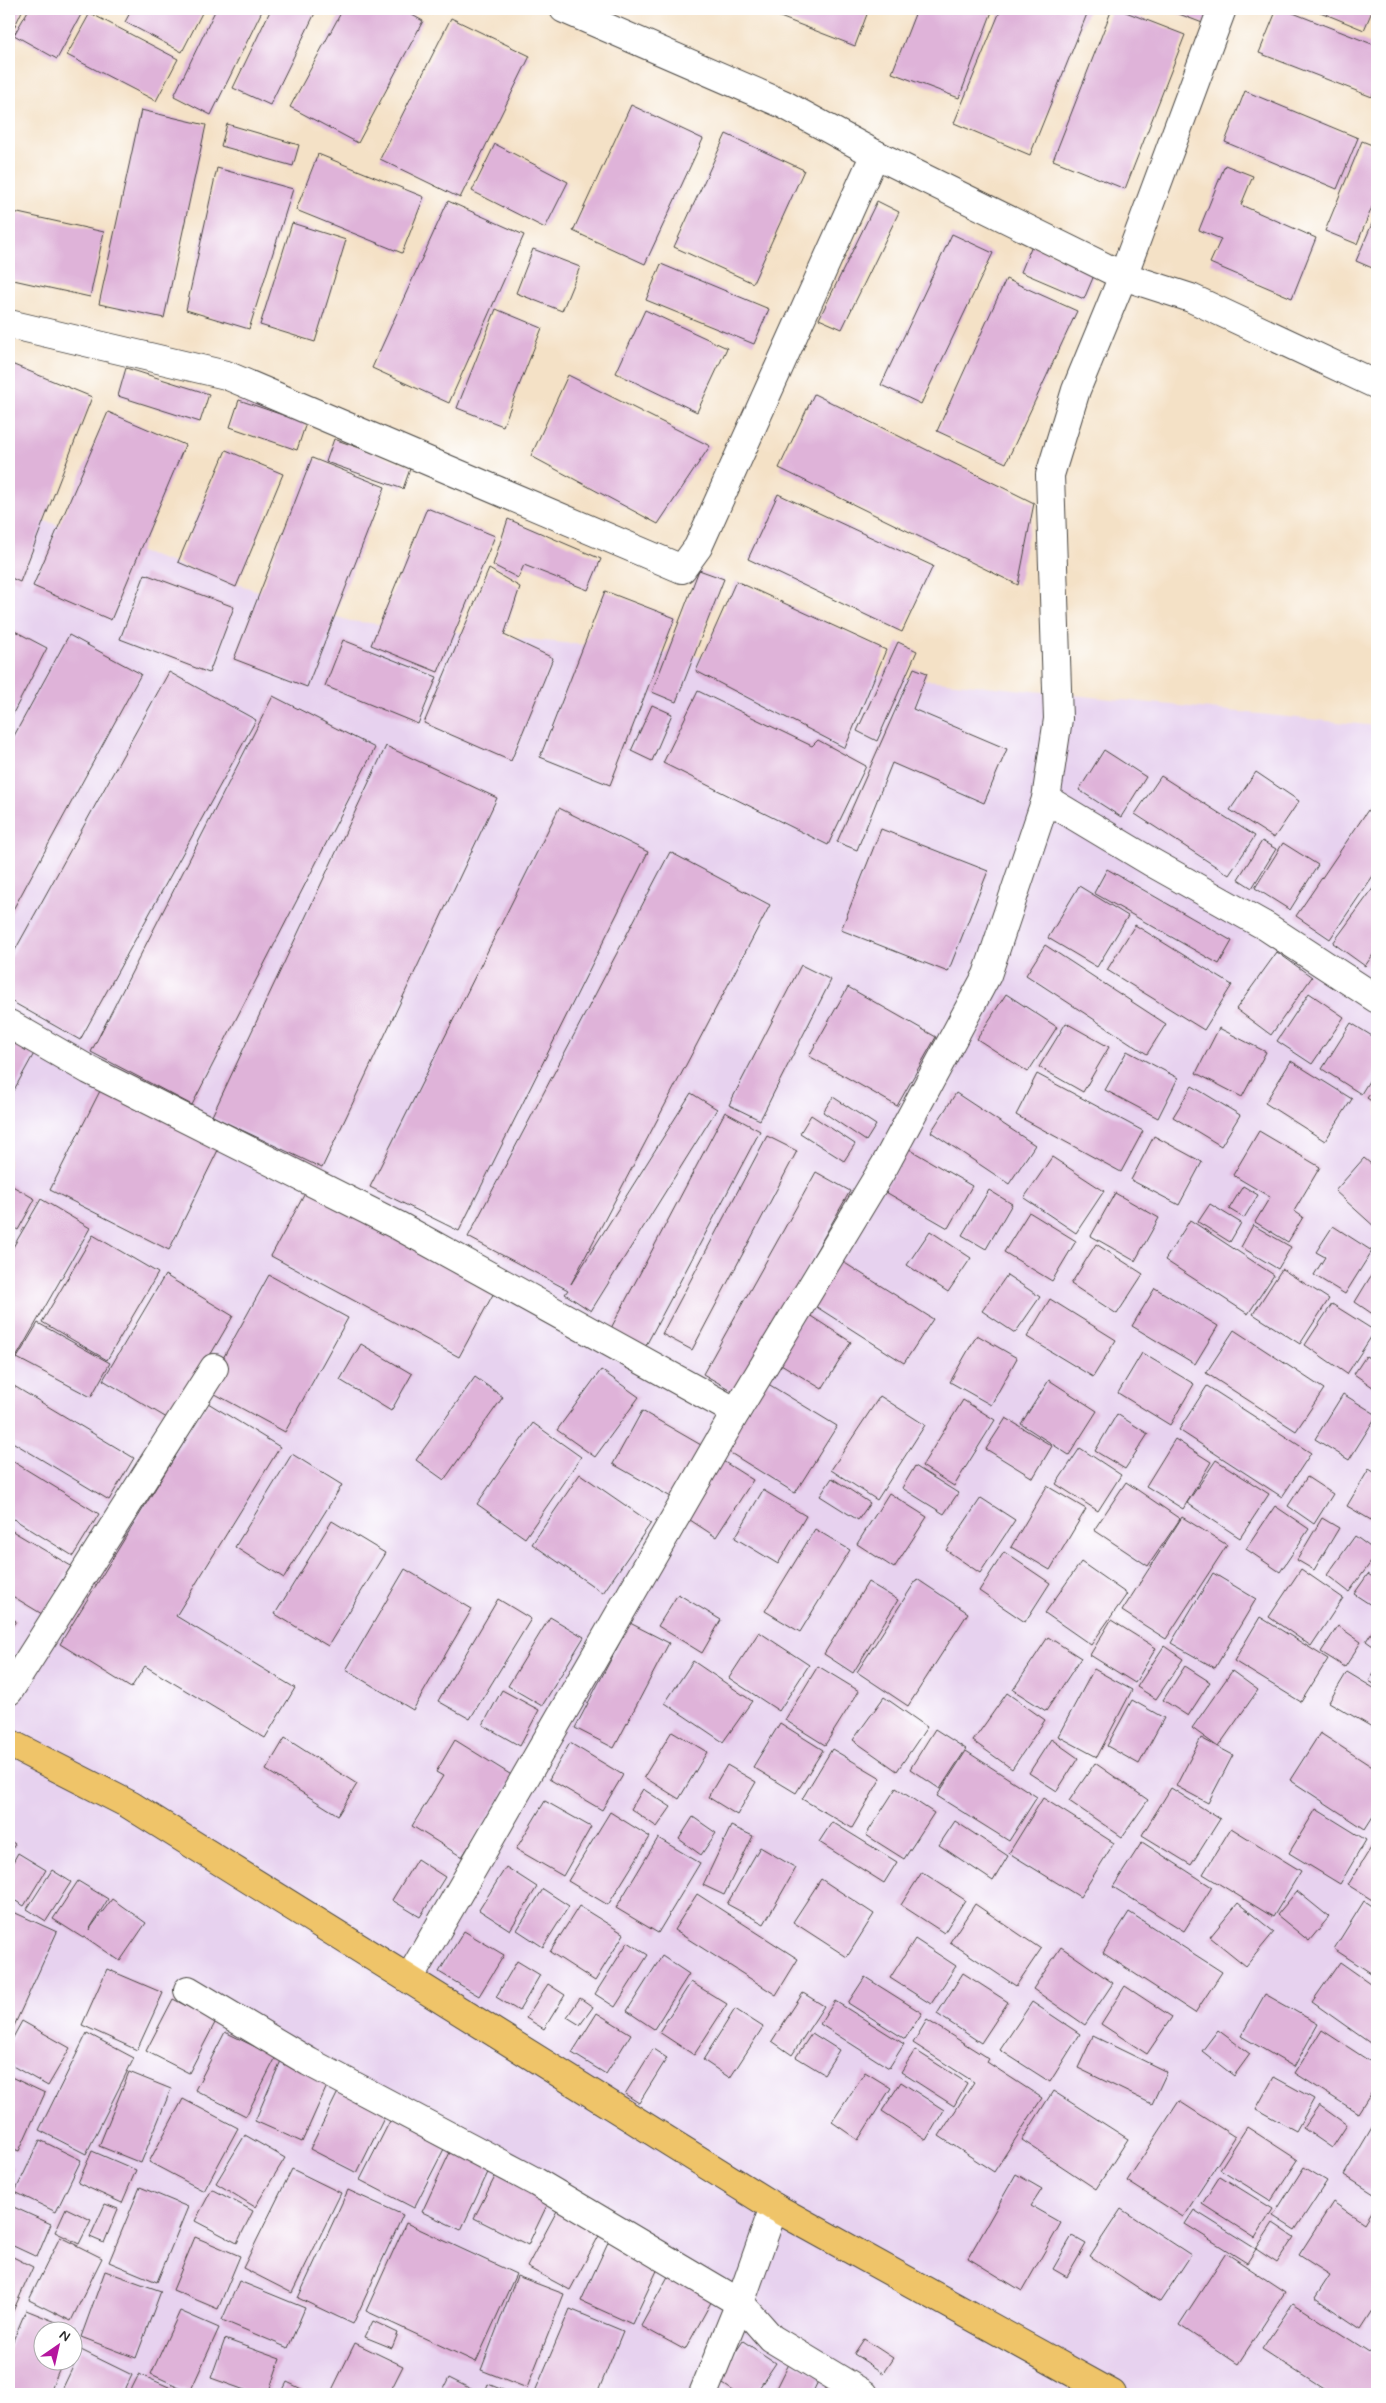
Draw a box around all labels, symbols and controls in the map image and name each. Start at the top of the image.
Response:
north arrow [32,2320,82,2370]
text: N [56,2326,74,2346]

